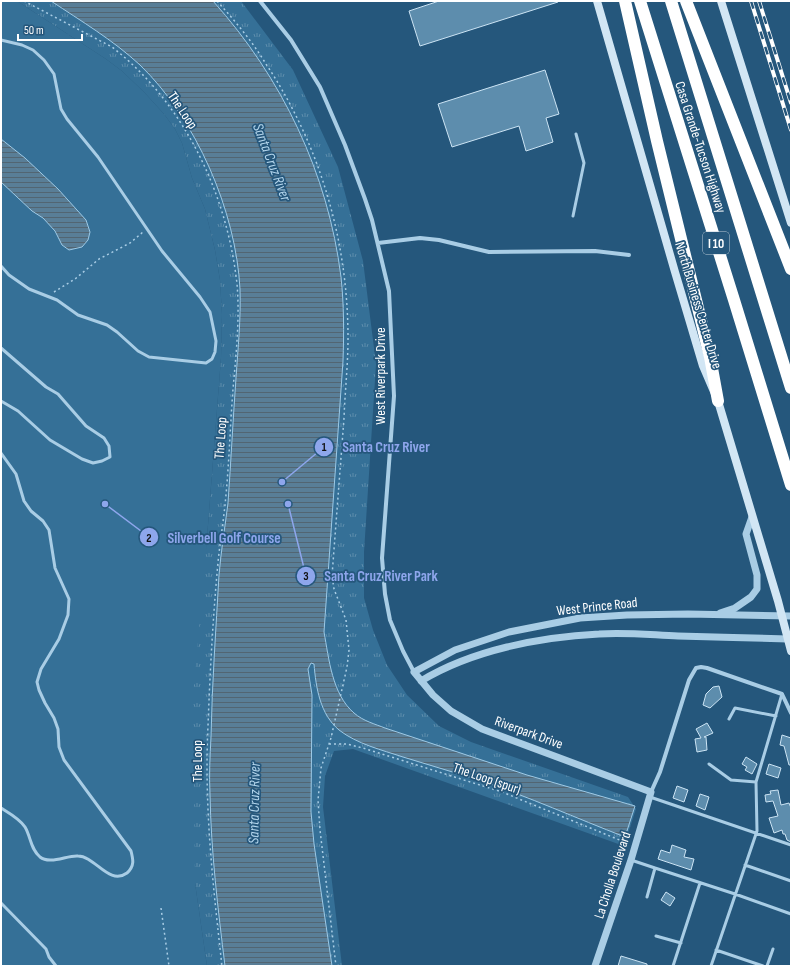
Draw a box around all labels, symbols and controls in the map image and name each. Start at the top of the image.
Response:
scale bar [18,16,82,42]
text: 50 m [24,23,44,38]
street label: Casa Grande-Tucson Highway [671,79,730,216]
street label: The Loop [164,88,201,133]
water label: Santa Cruz River [248,121,295,204]
road number: I 10 [703,232,729,254]
street label: North Business Center Drive [671,240,726,371]
street label: West Riverpark Drive [372,327,389,425]
street label: The Loop [211,416,230,460]
callout: Santa Cruz River [314,433,438,460]
text: Santa Cruz River [342,438,430,457]
text: 1 [322,440,327,455]
callout: Silverbell Golf Course [139,524,289,551]
text: Silverbell Golf Course [167,529,281,548]
text: 2 [146,531,152,546]
callout: Santa Cruz River Park [296,562,446,589]
text: Santa Cruz River Park [324,567,438,586]
text: 3 [303,569,309,584]
street label: West Prince Road [556,594,639,619]
street label: Riverpark Drive [492,712,565,753]
street label: The Loop [189,740,206,782]
street label: The Loop (spur) [451,759,523,798]
water label: Santa Cruz River [244,761,265,844]
street label: La Cholla Boulevard [590,829,635,921]

